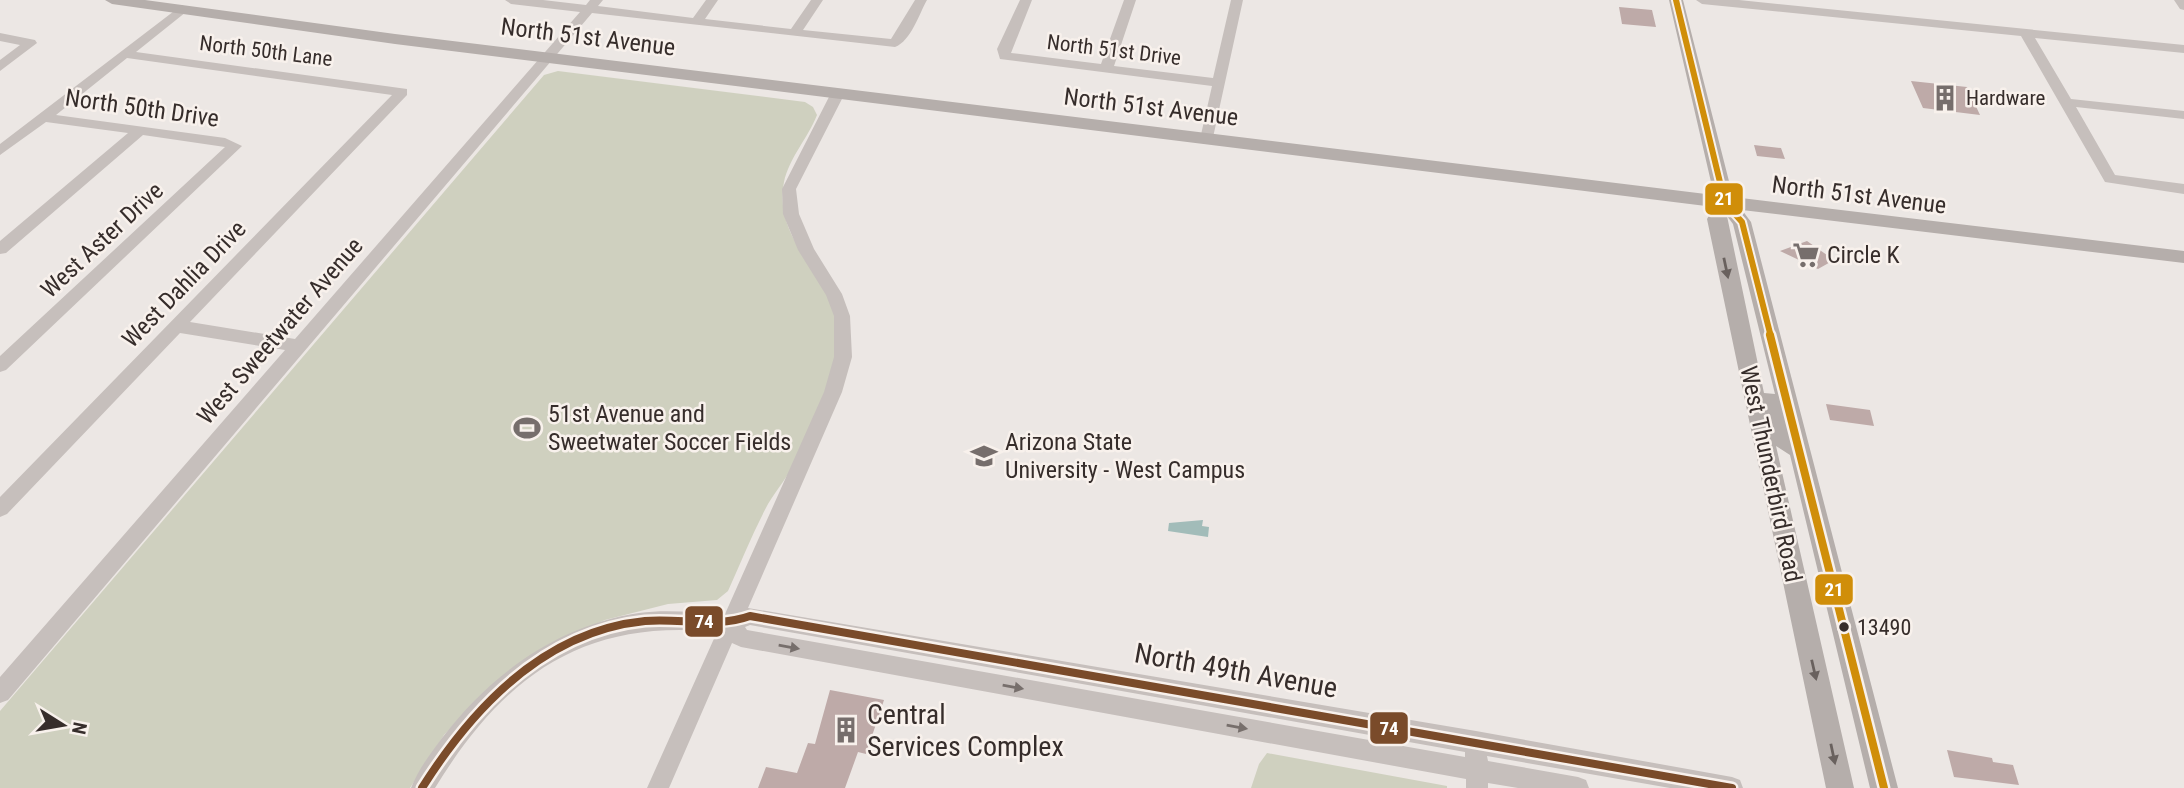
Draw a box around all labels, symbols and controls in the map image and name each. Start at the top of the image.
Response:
street label: North 51st Avenue [499,12,677,62]
street label: North 51st Drive [1046,30,1183,70]
street label: North 50th Lane [198,31,334,71]
street label: North 51st Avenue [1062,82,1240,132]
street label: North 50th Drive [63,83,221,133]
building icon: Hardware [1930,83,1960,113]
place label: Hardware [1966,86,2046,110]
street label: North 51st Avenue [1770,170,1948,220]
street label: West Aster Drive [35,176,169,304]
line badge: 21 [1704,182,1744,216]
text: 21 [1714,187,1734,210]
street label: West Dahlia Drive [116,215,252,353]
street label: West Sweetwater Avenue [191,232,369,430]
supermarket icon: Circle K [1791,240,1821,270]
place label: Circle K [1827,241,1900,269]
one-way arrow [1721,257,1732,279]
street label: West Thunderbird Road [1734,363,1808,585]
place label: 51st Avenue and Sweetwater Soccer Fields [548,400,791,456]
sports icon: 51st Avenue and Sweetwater Soccer Fields [512,413,542,443]
place label: Arizona State University - West Campus [1005,428,1245,484]
school or university icon: Arizona State University - West Campus [969,441,999,471]
line badge: 21 [1814,573,1854,606]
text: 21 [1824,578,1844,601]
line badge: 74 [684,605,724,638]
text: 74 [694,610,714,633]
place label: 13490 [1857,615,1911,640]
marker: 13490 [1837,620,1851,634]
street label: North 49th Avenue [1132,636,1340,705]
one-way arrow [778,642,800,653]
one-way arrow [1809,659,1820,681]
one-way arrow [1002,682,1024,693]
north arrow [28,690,98,760]
place label: Central Services Complex [867,698,1064,763]
line badge: 74 [1369,711,1409,745]
building icon: Central Services Complex [831,715,861,745]
text: 74 [1379,717,1399,740]
text: N [67,720,92,736]
one-way arrow [1226,722,1248,733]
one-way arrow [1827,743,1838,765]

